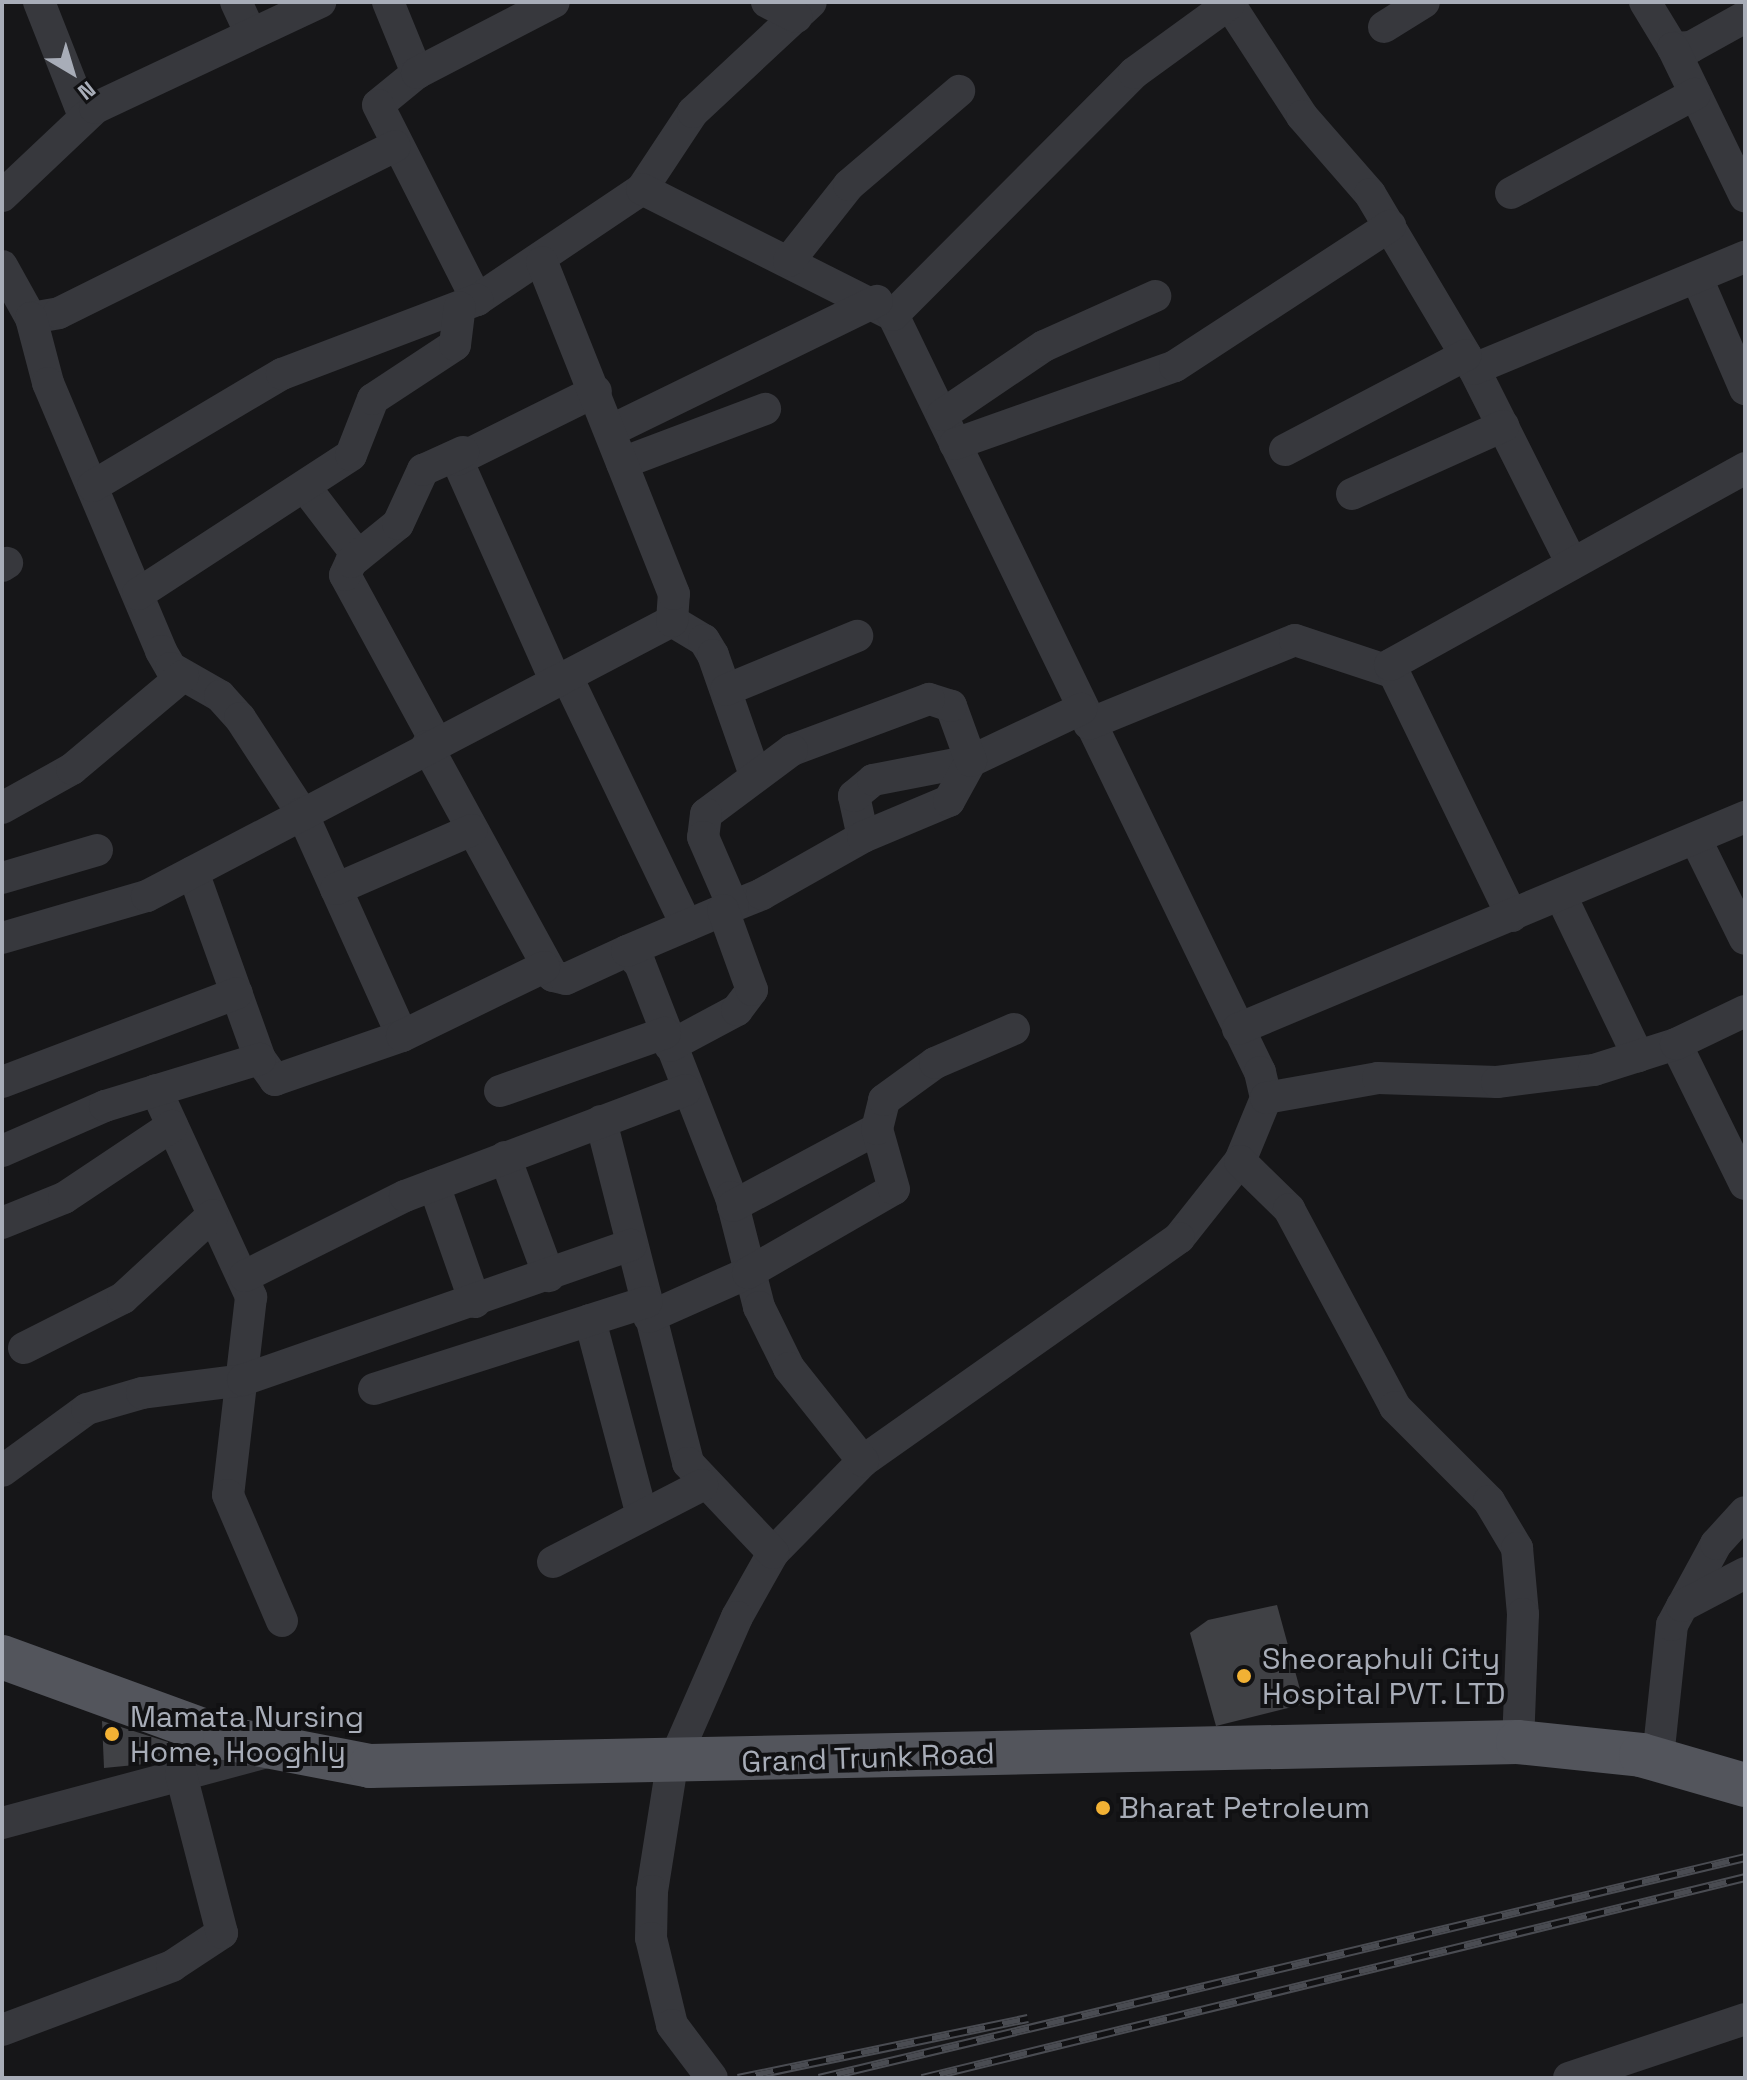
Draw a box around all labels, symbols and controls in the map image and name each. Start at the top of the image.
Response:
north arrow [32,32,112,112]
text: N [72,75,101,106]
place label: Sheoraphuli City Hospital PVT. LTD [1262,1641,1506,1712]
marker: Sheoraphuli City Hospital PVT. LTD [1233,1665,1255,1687]
place label: Mamata Nursing Home, Hooghly [130,1699,364,1770]
marker: Mamata Nursing Home, Hooghly [101,1723,123,1745]
street label: Grand Trunk Road [740,1736,996,1780]
place label: Bharat Petroleum [1119,1790,1370,1826]
marker: Bharat Petroleum [1094,1799,1112,1817]

